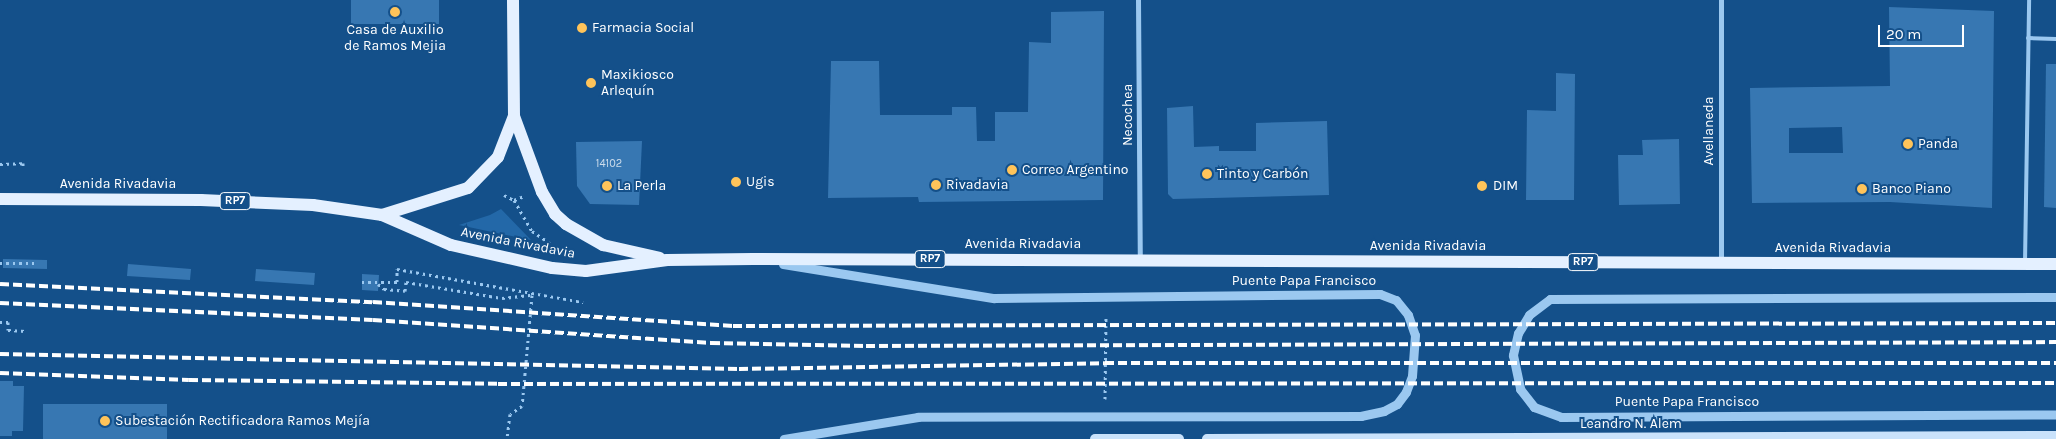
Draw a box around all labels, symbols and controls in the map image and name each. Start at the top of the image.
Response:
marker: Casa de Auxilio de Ramos Mejia [388,5,402,19]
scale bar [1881,15,1967,47]
place label: Farmacia Social [592,20,694,36]
place label: Casa de Auxilio de Ramos Mejia [344,22,446,54]
marker: Farmacia Social [576,22,588,34]
text: 20 m [1886,25,1921,43]
place label: Maxikiosco Arlequín [601,67,674,100]
marker: Maxikiosco Arlequín [585,77,597,89]
street label: Necochea [1120,84,1136,146]
street label: Avellaneda [1701,96,1717,166]
place label: Panda [1918,136,1958,152]
marker: Panda [1902,138,1914,150]
house number: 14102 [596,157,622,171]
place label: Correo Argentino [1022,162,1128,178]
marker: Correo Argentino [1006,164,1018,176]
place label: Tinto y Carbón [1217,166,1308,182]
marker: Tinto y Carbón [1201,168,1213,180]
place label: Ugis [746,174,775,190]
street label: Avenida Rivadavia [60,176,176,192]
marker: Ugis [730,176,742,188]
place label: Rivadavia [946,177,1008,193]
place label: La Perla [617,178,666,194]
place label: DIM [1493,178,1518,194]
marker: Rivadavia [930,179,942,191]
marker: DIM [1475,179,1489,193]
marker: La Perla [601,180,613,192]
place label: Banco Piano [1872,181,1951,197]
marker: Banco Piano [1856,183,1868,195]
road number: RP7 [219,192,251,210]
street label: Avenida Rivadavia [459,224,577,262]
street label: Avenida Rivadavia [965,236,1081,252]
street label: Avenida Rivadavia [1370,238,1486,254]
street label: Avenida Rivadavia [1775,240,1891,256]
road number: RP7 [914,250,946,268]
road number: RP7 [1567,252,1599,272]
street label: Puente Papa Francisco [1232,273,1376,289]
street label: Puente Papa Francisco [1615,394,1759,410]
place label: Subestación Rectificadora Ramos Mejía [115,413,370,429]
marker: Subestación Rectificadora Ramos Mejía [99,415,111,427]
street label: Leandro N. Alem [1580,416,1682,432]

